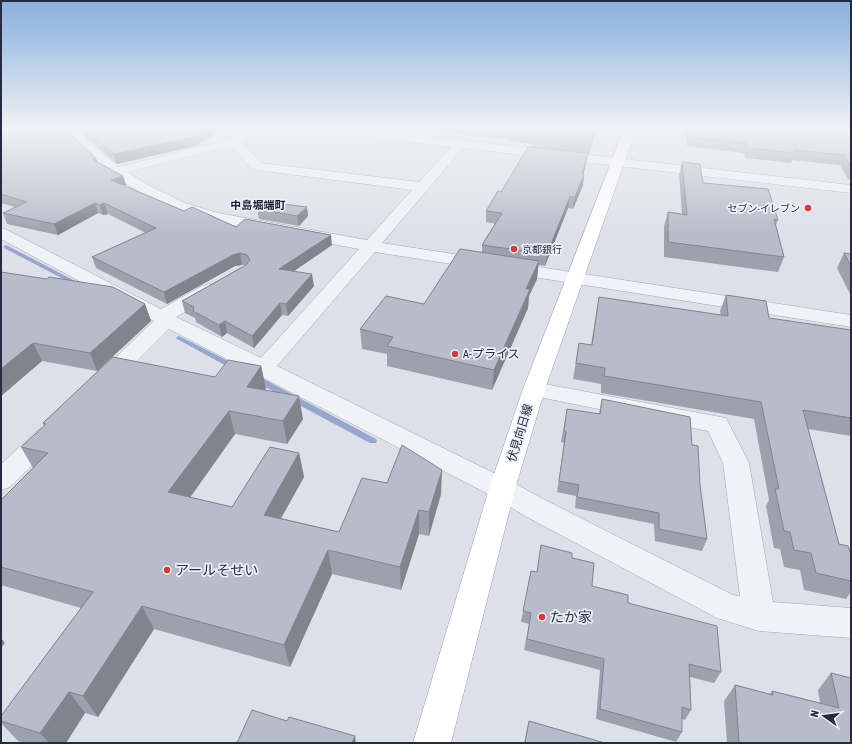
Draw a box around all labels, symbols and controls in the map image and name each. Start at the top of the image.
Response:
district label: 中島堀端町 [231,199,286,211]
place label: セブン-イレブン [728,203,800,214]
marker: セブン-イレブン [803,203,813,213]
marker: 京都銀行 [509,244,519,254]
place label: 京都銀行 [522,244,562,255]
place label: A-プライス [463,347,520,361]
marker: A-プライス [450,349,460,359]
street label: 伏見向日線 [505,402,535,464]
place label: アールそせい [175,562,258,578]
marker: アールそせい [162,565,172,575]
place label: たか家 [550,609,592,625]
marker: たか家 [537,612,547,622]
north arrow [804,696,844,736]
text: N [808,709,821,718]

